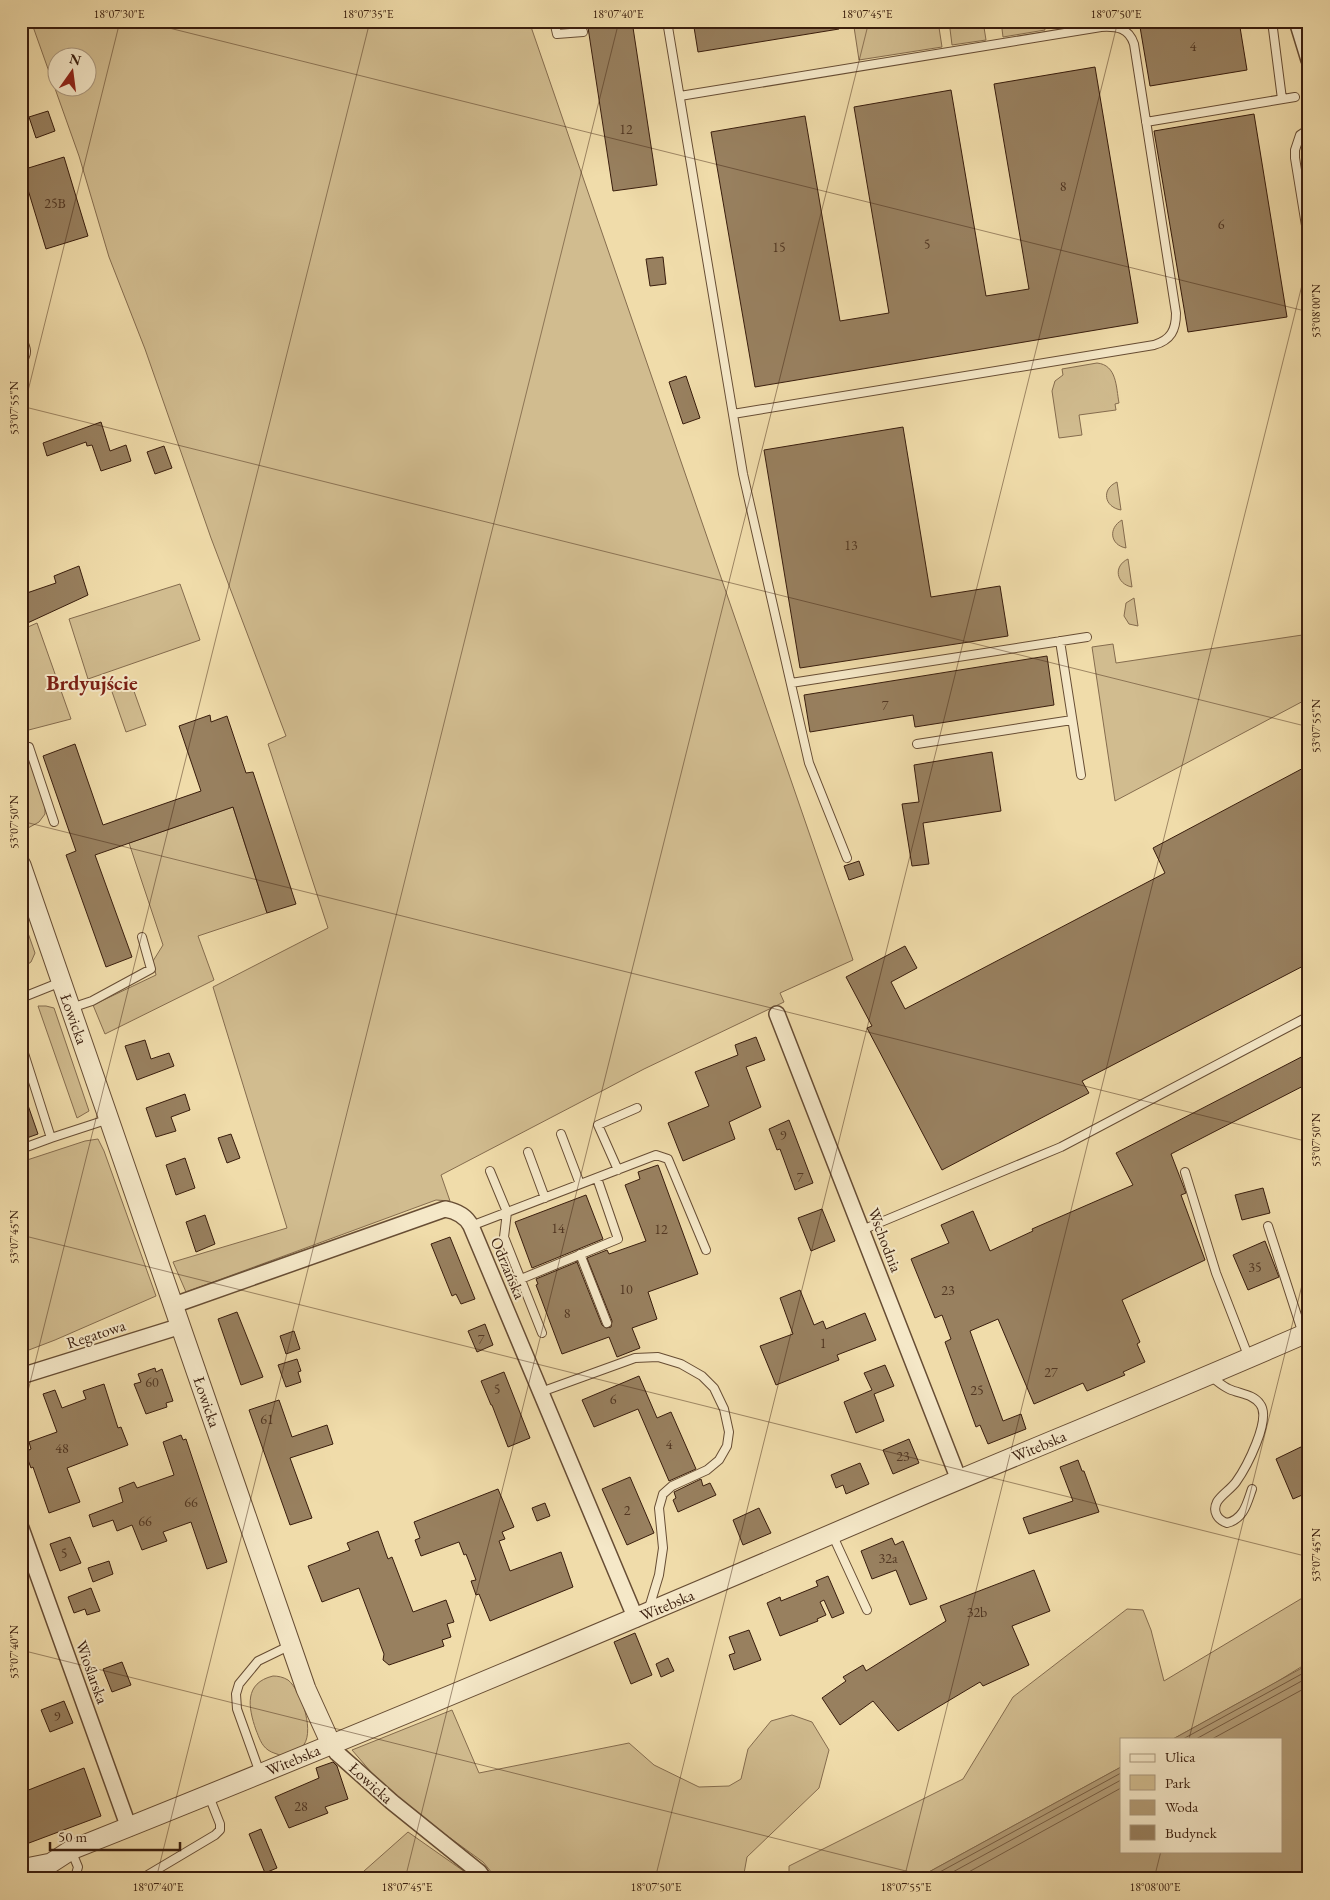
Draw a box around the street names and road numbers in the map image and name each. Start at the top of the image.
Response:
street label: Łowicka [55,991,93,1048]
street label: Wschodnia [863,1205,907,1276]
street label: Odrzańska [486,1234,531,1303]
street label: Regatowa [64,1314,129,1353]
street label: Łowicka [189,1374,226,1431]
street label: Witebska [1009,1425,1070,1467]
street label: Witebska [637,1584,698,1626]
street label: Wioślarska [71,1637,113,1707]
street label: Witebska [263,1739,324,1781]
street label: Łowicka [345,1758,398,1809]

